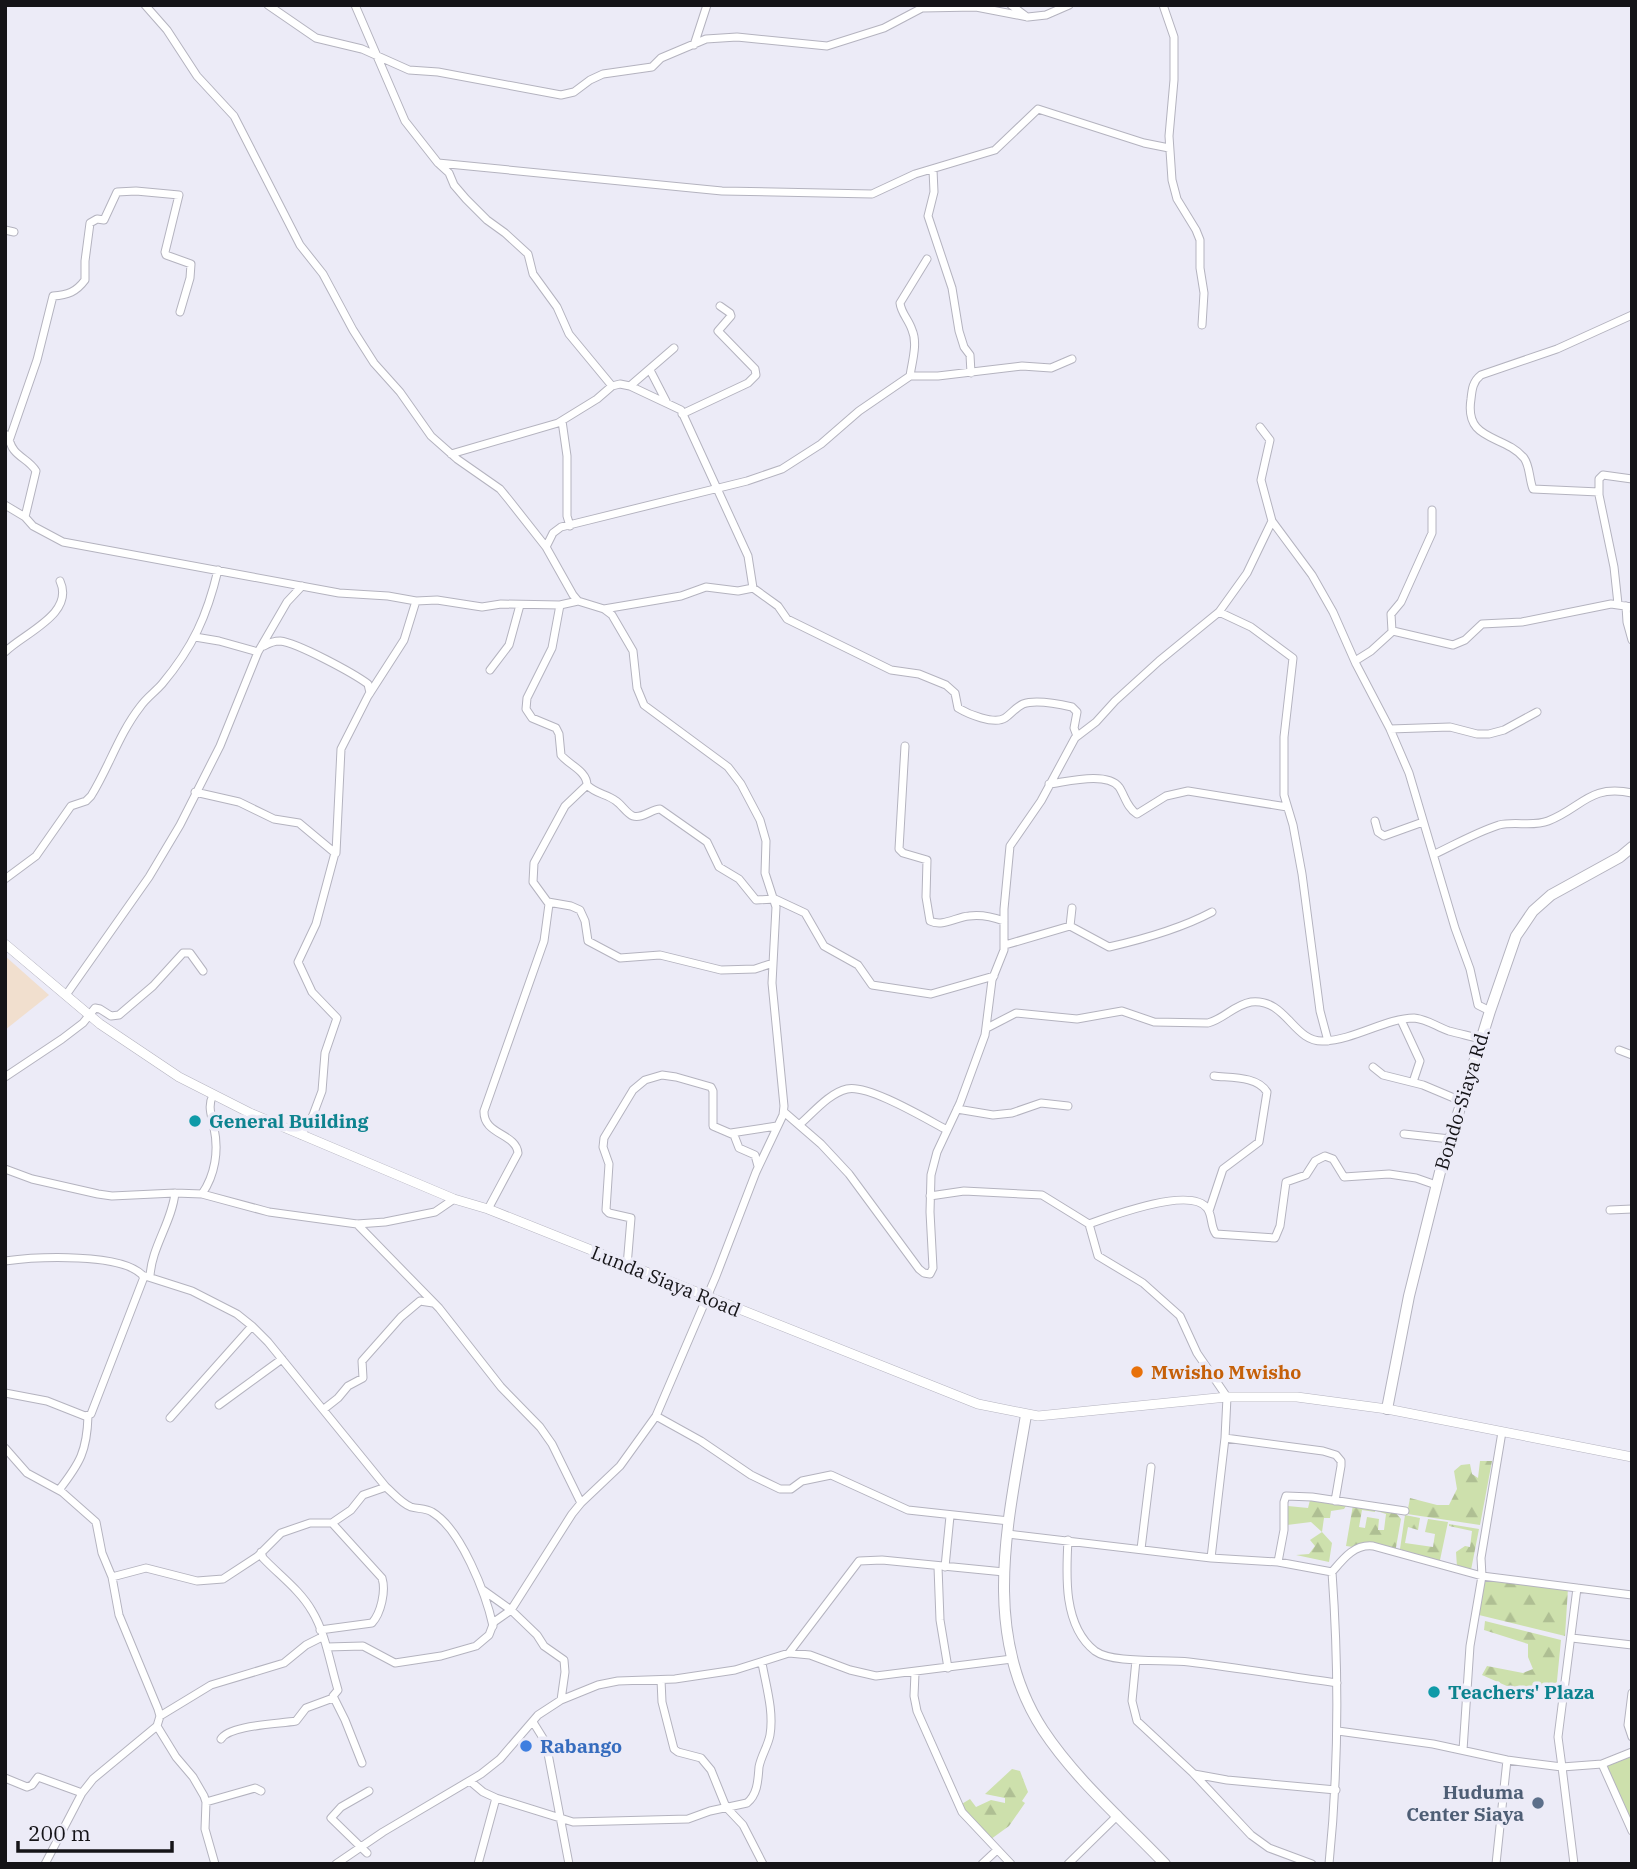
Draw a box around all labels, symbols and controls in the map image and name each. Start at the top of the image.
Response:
street label: Bondo-Siaya Rd. [1429,1025,1495,1173]
place label: General Building [209,1109,369,1133]
marker: General Building [187,1113,203,1129]
street label: Lunda Siaya Road [588,1240,744,1322]
place label: Mwisho Mwisho [1151,1360,1301,1384]
marker: Mwisho Mwisho [1129,1364,1145,1380]
place label: Teachers' Plaza [1448,1680,1595,1704]
marker: Teachers' Plaza [1426,1684,1442,1700]
place label: Rabango [540,1734,622,1758]
marker: Rabango [518,1738,534,1754]
place label: Huduma Center Siaya [1406,1780,1524,1826]
marker: Huduma Center Siaya [1530,1795,1546,1811]
scale bar [18,1810,172,1854]
text: 200 m [28,1819,91,1847]

